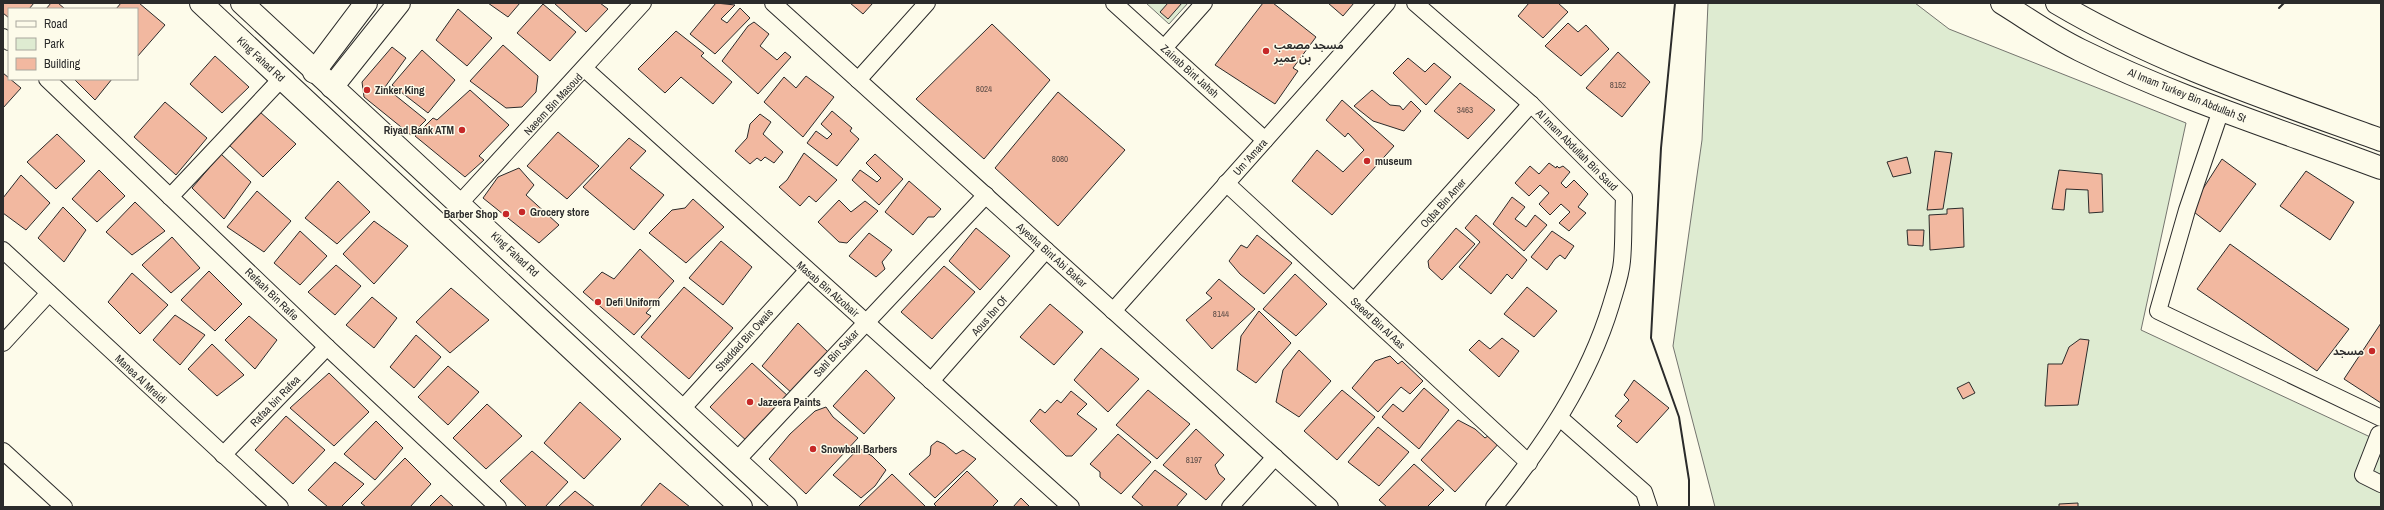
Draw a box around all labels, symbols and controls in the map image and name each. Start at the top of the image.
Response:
legend [8,8,138,80]
text: Road [44,16,68,32]
street label: King Fahad Rd [234,33,288,85]
text: Park [44,36,64,52]
place label: مسجد مصعب بن عمير [1273,38,1344,65]
street label: Zainab Bint Jahsh [1158,41,1222,101]
marker: مسجد مصعب بن عمير [1261,46,1271,56]
text: Building [44,56,81,72]
street label: Al Imam Turkey Bin Abdullah St [2125,64,2249,125]
street label: Naeem Bin Masoud [521,70,585,138]
house number: 8152 [1610,79,1626,91]
place label: Zinker King [375,83,425,97]
house number: 8024 [976,83,992,95]
marker: Zinker King [362,85,372,95]
house number: 3463 [1457,104,1473,116]
street label: Al Imam Abdullah Bin Saud [1533,106,1621,194]
place label: Riyad Bank ATM [384,123,454,137]
marker: Riyad Bank ATM [457,125,467,135]
street label: Um 'Amara [1230,136,1270,178]
house number: 8080 [1052,153,1068,165]
place label: museum [1375,154,1412,168]
marker: museum [1362,156,1372,166]
street label: Oqba Bin Amer [1417,175,1469,231]
place label: Grocery store [530,205,589,219]
place label: Barber Shop [444,207,498,221]
marker: Grocery store [517,207,527,217]
marker: Barber Shop [501,209,511,219]
street label: Ayesha Bint Abi Bakar [1013,219,1090,290]
street label: King Fahad Rd [488,228,542,280]
street label: Masab Bin Alzobair [794,258,862,320]
street label: Refaah Bin Rafie [242,265,302,323]
street label: Aous Ibn Of [967,293,1010,339]
street label: Saeed Bin Al Aas [1348,294,1409,352]
place label: Defi Uniform [606,295,660,309]
marker: Defi Uniform [593,297,603,307]
street label: Shaddad Bin Owais [712,305,776,374]
house number: 8144 [1213,308,1229,320]
street label: Sahl Bin Sakar [810,326,862,380]
place label: مسجد [2333,344,2364,358]
marker: مسجد [2367,346,2377,356]
street label: Manea Al Mreidi [112,351,170,407]
street label: Rafaa bin Rafea [247,373,303,429]
place label: Jazeera Paints [758,395,821,409]
marker: Jazeera Paints [745,397,755,407]
place label: Snowball Barbers [821,442,897,456]
marker: Snowball Barbers [808,444,818,454]
house number: 8197 [1186,454,1202,466]

